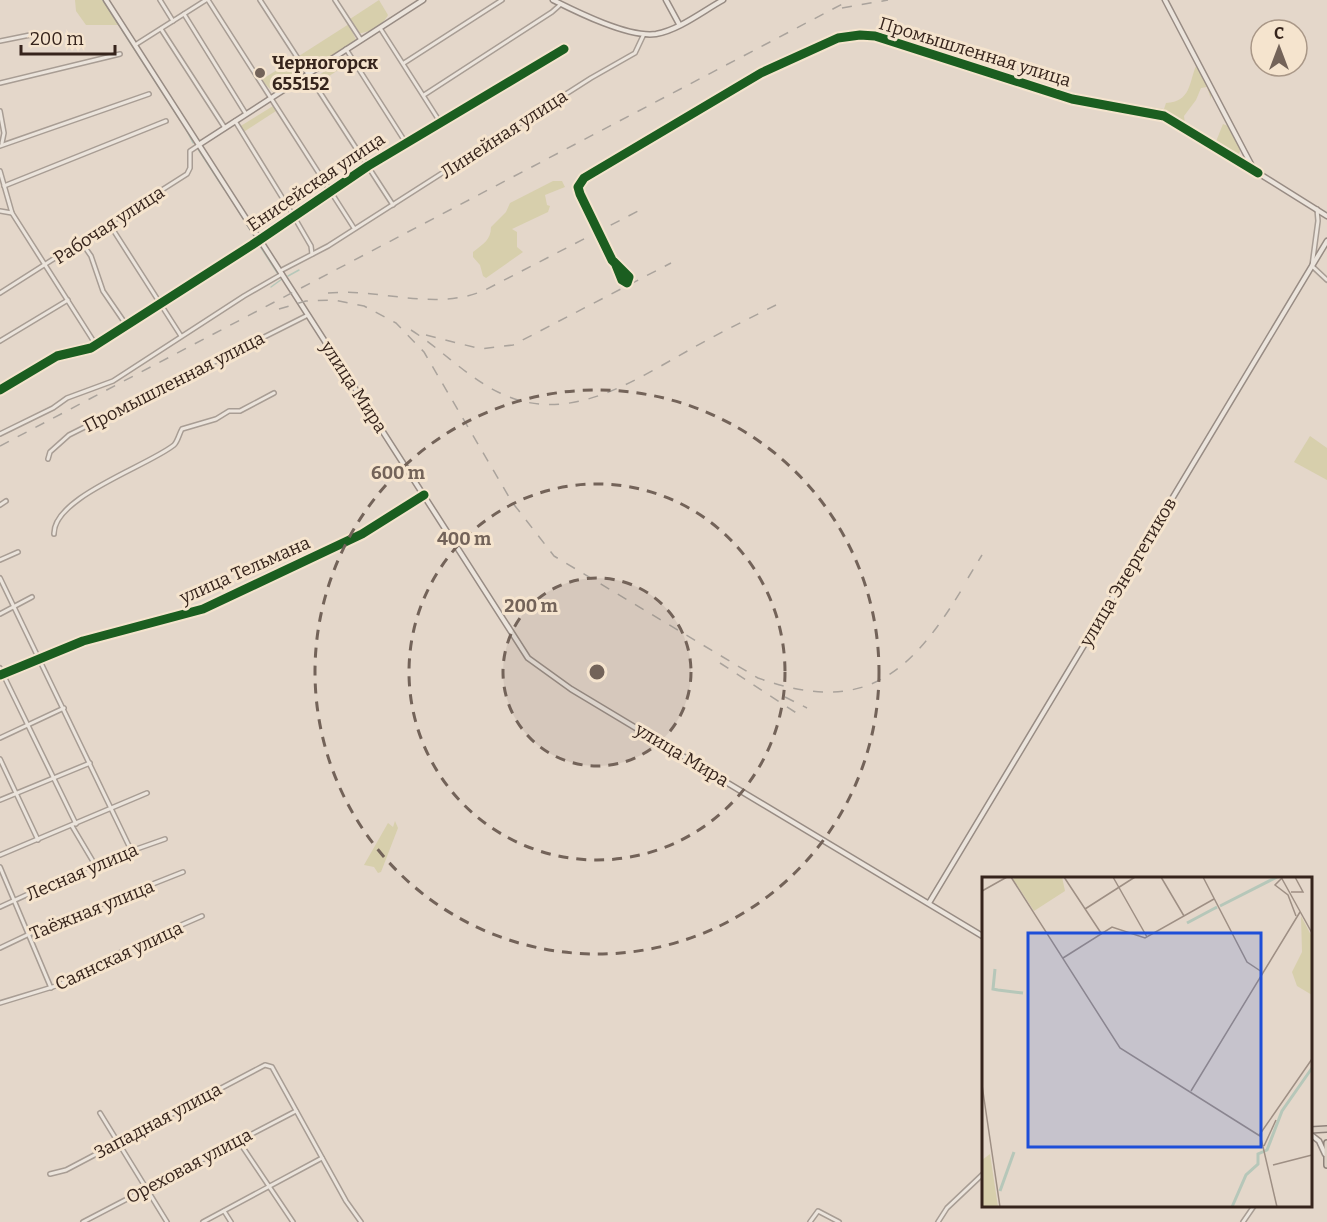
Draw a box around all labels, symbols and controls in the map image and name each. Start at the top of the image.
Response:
street label: Промышленная улица [876,12,1074,92]
scale bar [21,18,116,56]
north arrow [1249,18,1309,78]
text: С [1274,24,1284,43]
text: 200 m [30,28,84,50]
place label: Черногорск 655152 [272,52,378,95]
marker: Черногорск 655152 [253,66,267,80]
street label: Линейная улица [437,85,572,183]
street label: Енисейская улица [243,128,389,236]
street label: Рабочая улица [50,181,169,269]
street label: Промышленная улица [80,327,268,437]
street label: улица Мира [316,336,392,437]
text: 600 m [371,462,425,484]
street label: улица Энергетиков [1074,494,1181,651]
text: 400 m [437,528,491,550]
street label: улица Тельмана [175,531,314,609]
text: 200 m [504,595,558,617]
centre of rings [587,662,607,682]
street label: улица Мира [630,718,733,792]
street label: Лесная улица [23,838,141,905]
street label: Таёжная улица [27,875,157,945]
inset map [982,877,1312,1207]
street label: Саянская улица [52,917,187,995]
street label: Западная улица [91,1078,225,1164]
street label: Ореховая улица [122,1123,256,1208]

